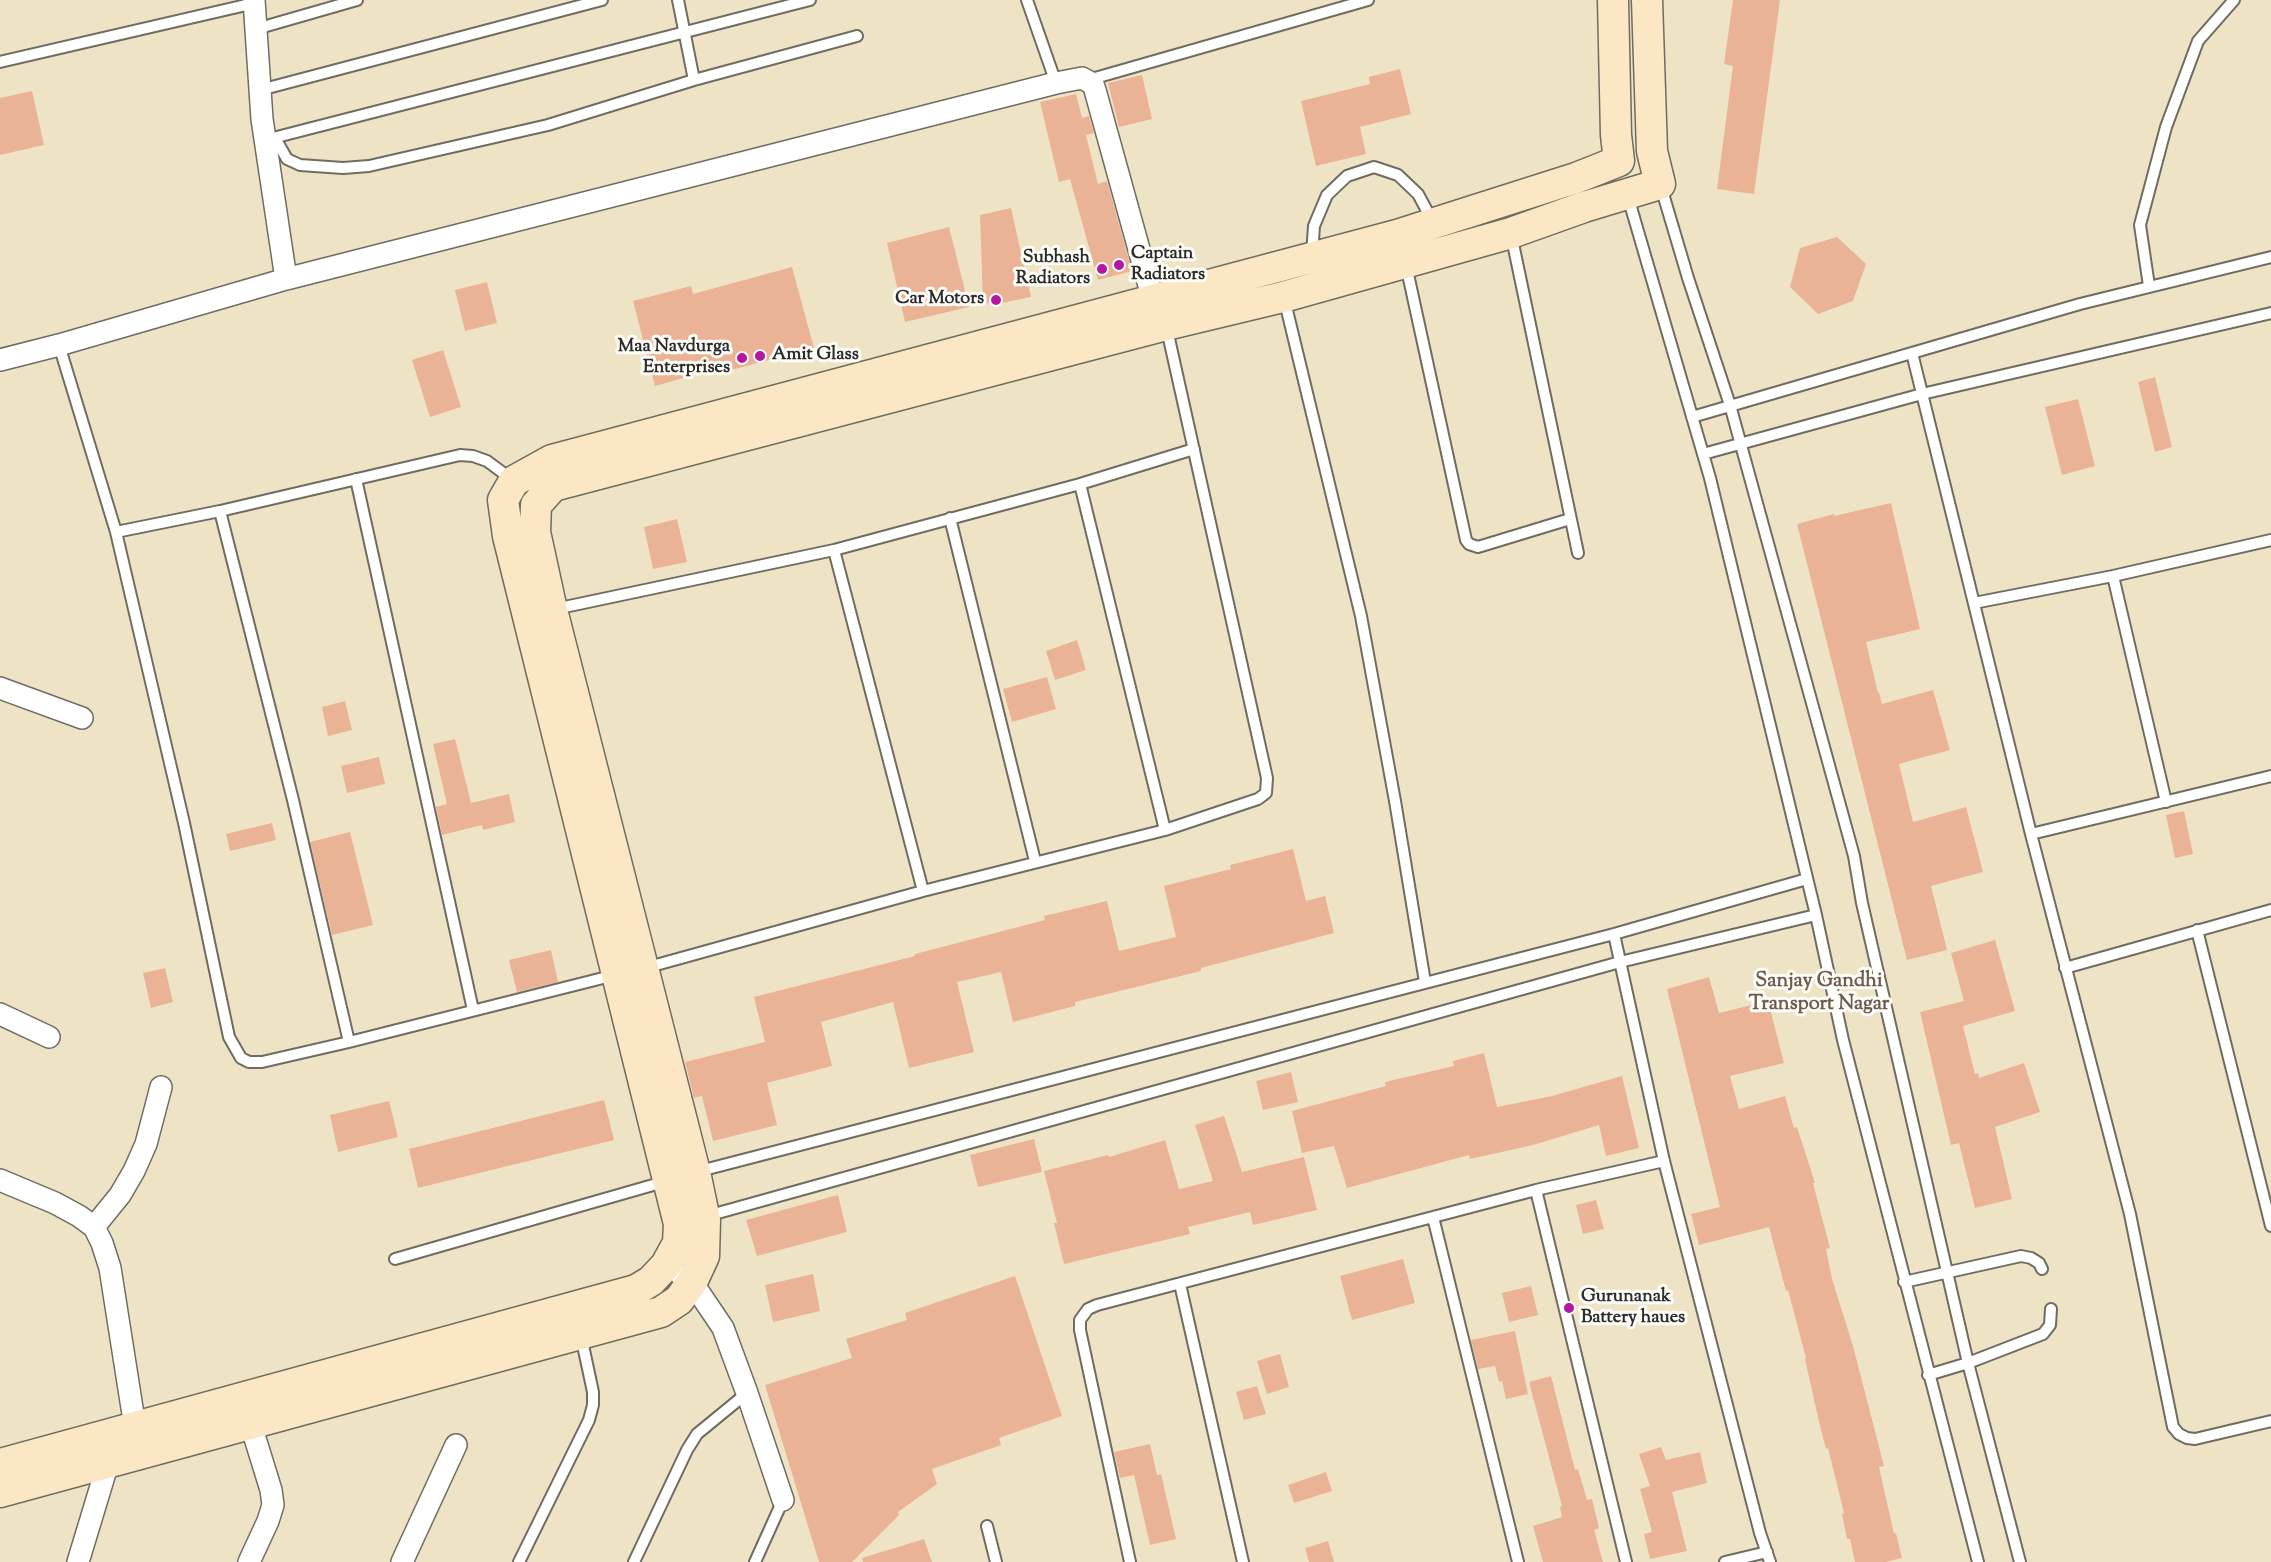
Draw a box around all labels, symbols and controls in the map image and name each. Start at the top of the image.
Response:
place label: Captain Radiators [1131,244,1205,286]
place label: Subhash Radiators [1016,248,1090,290]
marker: Captain Radiators [1112,258,1126,272]
marker: Subhash Radiators [1095,262,1109,276]
place label: Car Motors [895,289,984,311]
marker: Car Motors [989,293,1003,307]
place label: Maa Navdurga Enterprises [618,337,730,380]
place label: Amit Glass [772,345,859,367]
marker: Amit Glass [753,349,767,363]
marker: Maa Navdurga Enterprises [735,351,749,365]
district label: Sanjay Gandhi Transport Nagar [1749,971,1889,1018]
place label: Gurunanak Battery haues [1581,1287,1685,1330]
marker: Gurunanak Battery haues [1562,1301,1576,1315]

